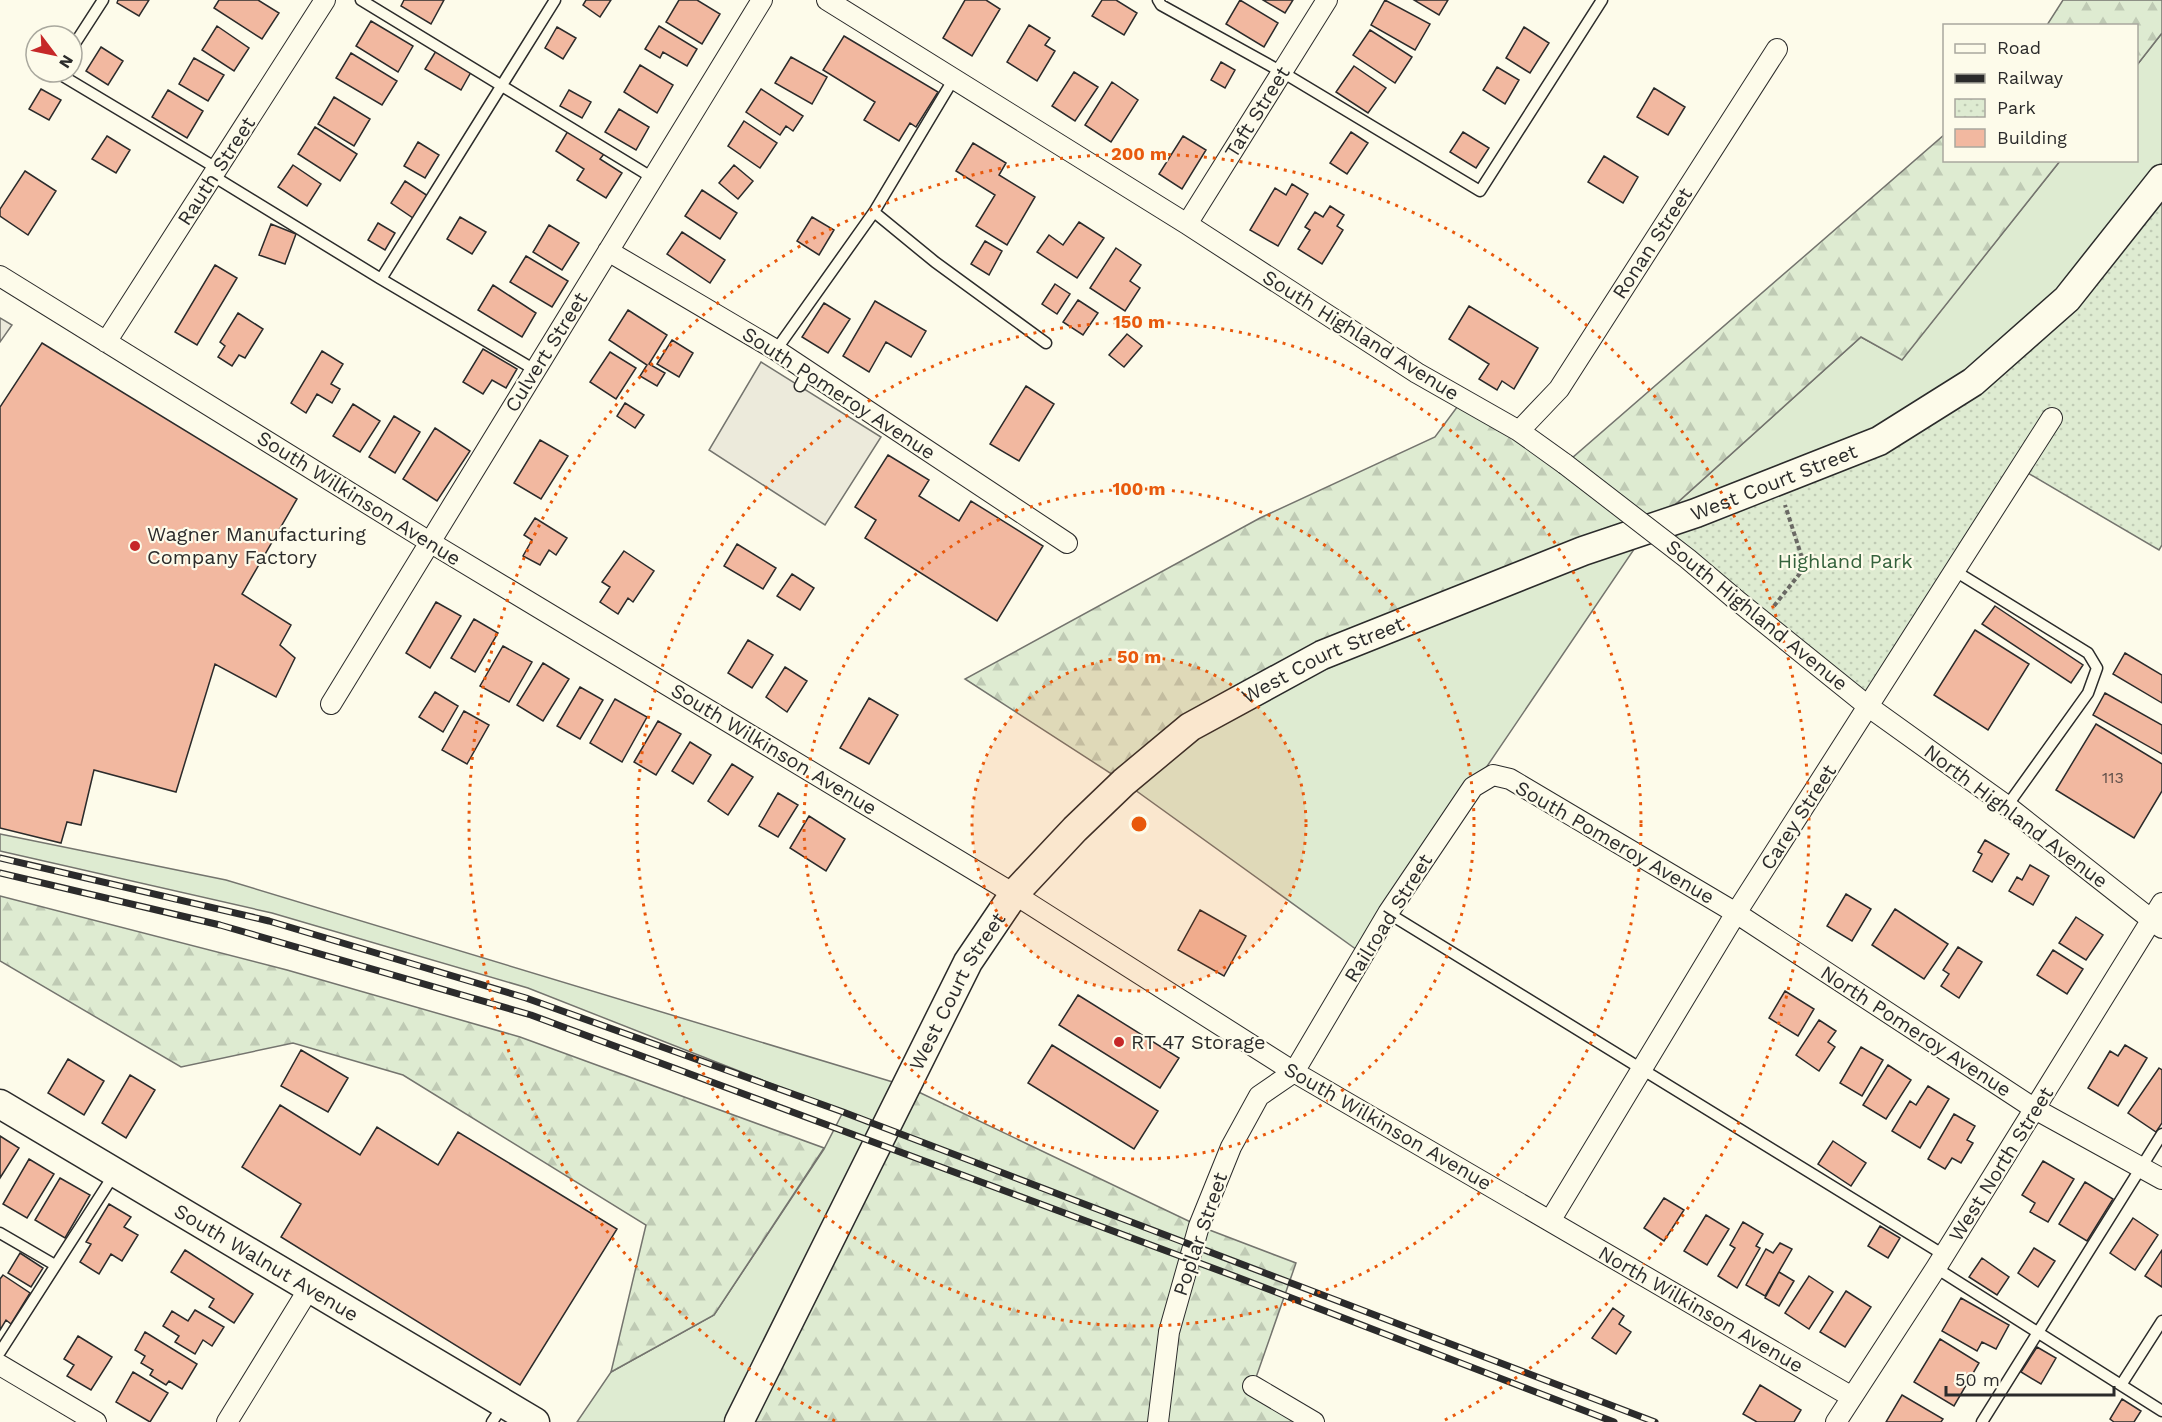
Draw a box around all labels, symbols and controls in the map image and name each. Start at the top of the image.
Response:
north arrow [24,24,84,84]
legend [1943,24,2138,162]
text: Road [1997,37,2041,58]
text: N [55,52,77,72]
street label: Taft Street [1219,61,1295,162]
text: Railway [1997,67,2064,88]
text: Park [1997,97,2036,118]
street label: Rauth Street [172,112,260,230]
text: Building [1997,127,2067,148]
text: 200 m [1111,143,1167,164]
street label: Ronan Street [1607,182,1697,303]
street label: South Highland Avenue [1258,265,1464,405]
street label: Culvert Street [500,287,593,416]
text: 150 m [1113,311,1165,332]
street label: South Pomeroy Avenue [738,322,940,464]
street label: South Wilkinson Avenue [253,425,465,571]
street label: West Court Street [1687,439,1861,526]
text: 100 m [1112,478,1166,499]
place label: Wagner Manufacturing Company Factory [147,522,366,569]
street label: South Highland Avenue [1661,534,1853,696]
marker: Wagner Manufacturing Company Factory [128,539,142,553]
park label: Highland Park [1777,549,1913,573]
street label: West Court Street [1237,611,1408,709]
text: 50 m [1117,646,1161,667]
street label: South Wilkinson Avenue [667,678,881,820]
street label: North Highland Avenue [1919,739,2113,893]
street label: Carey Street [1755,759,1841,874]
house number: 113 [2102,768,2124,787]
street label: South Pomeroy Avenue [1511,775,1719,909]
centre of rings [1129,814,1149,834]
street label: Railroad Street [1339,849,1437,987]
street label: West Court Street [904,907,1011,1074]
street label: North Pomeroy Avenue [1816,960,2016,1102]
place label: RT 47 Storage [1131,1030,1266,1054]
marker: RT 47 Storage [1112,1035,1126,1049]
street label: South Wilkinson Avenue [1280,1057,1496,1195]
street label: West North Street [1944,1082,2059,1246]
street label: Poplar Street [1168,1169,1232,1299]
street label: South Walnut Avenue [170,1198,363,1326]
street label: North Wilkinson Avenue [1594,1240,1808,1378]
scale bar [1946,1359,2114,1397]
text: 50 m [1955,1369,2000,1390]

